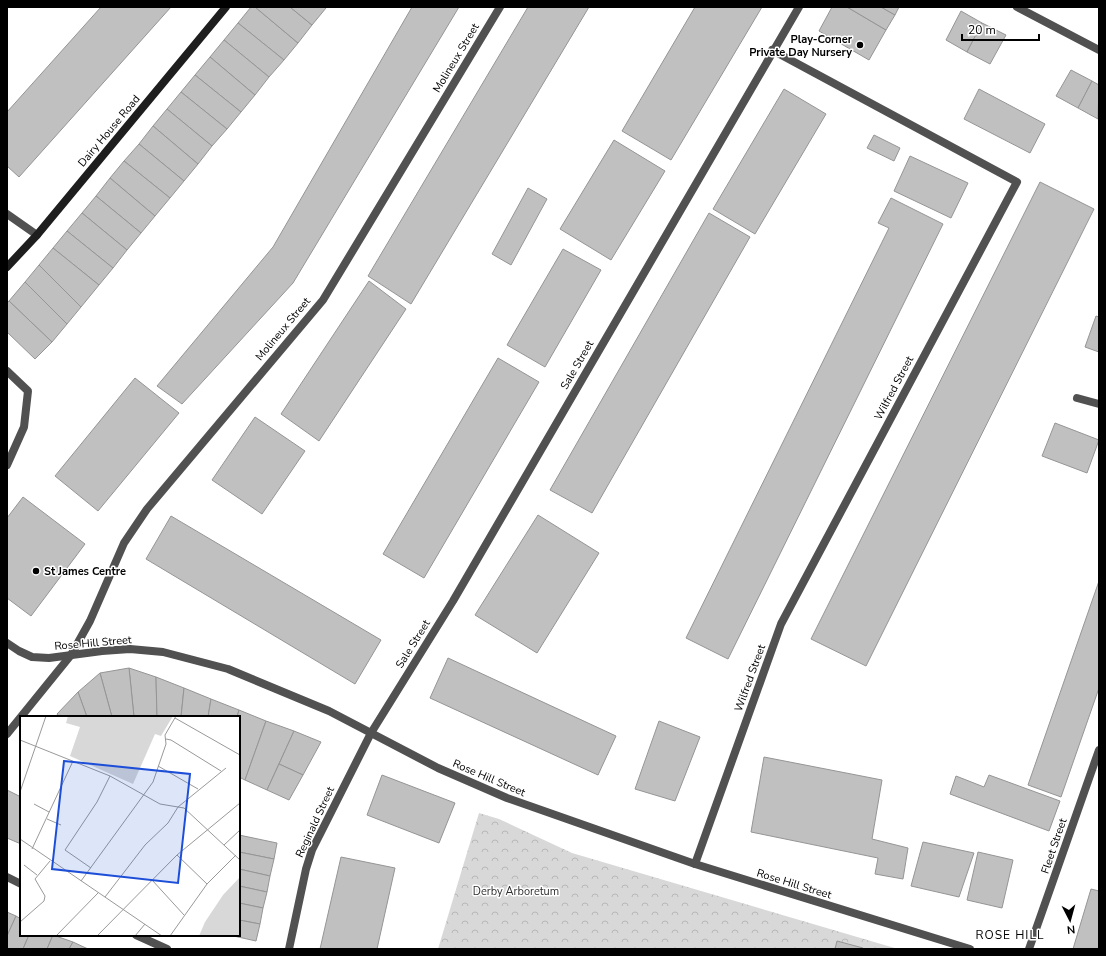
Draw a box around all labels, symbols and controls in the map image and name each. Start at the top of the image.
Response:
scale bar [962,16,1039,42]
street label: Molineux Street [429,20,483,95]
text: 20 m [968,22,996,38]
place label: Play-Corner Private Day Nursery [749,32,853,60]
marker: Play-Corner Private Day Nursery [855,40,865,50]
street label: Dairy House Road [74,92,144,170]
street label: Molineux Street [252,294,314,364]
street label: Sale Street [557,338,597,392]
street label: Wilfred Street [871,353,917,423]
place label: St James Centre [44,564,126,579]
marker: St James Centre [31,566,41,576]
street label: Sale Street [392,617,434,671]
street label: Rose Hill Street [54,632,132,654]
street label: Wilfred Street [731,642,769,714]
inset map [20,716,240,936]
street label: Rose Hill Street [450,756,528,800]
street label: Reginald Street [292,784,338,860]
street label: Fleet Street [1038,816,1071,876]
street label: Rose Hill Street [755,865,833,903]
park label: Derby Arboretum [473,884,559,899]
north arrow [1050,900,1090,940]
text: N [1066,922,1076,937]
district label: ROSE HILL [976,927,1044,943]

